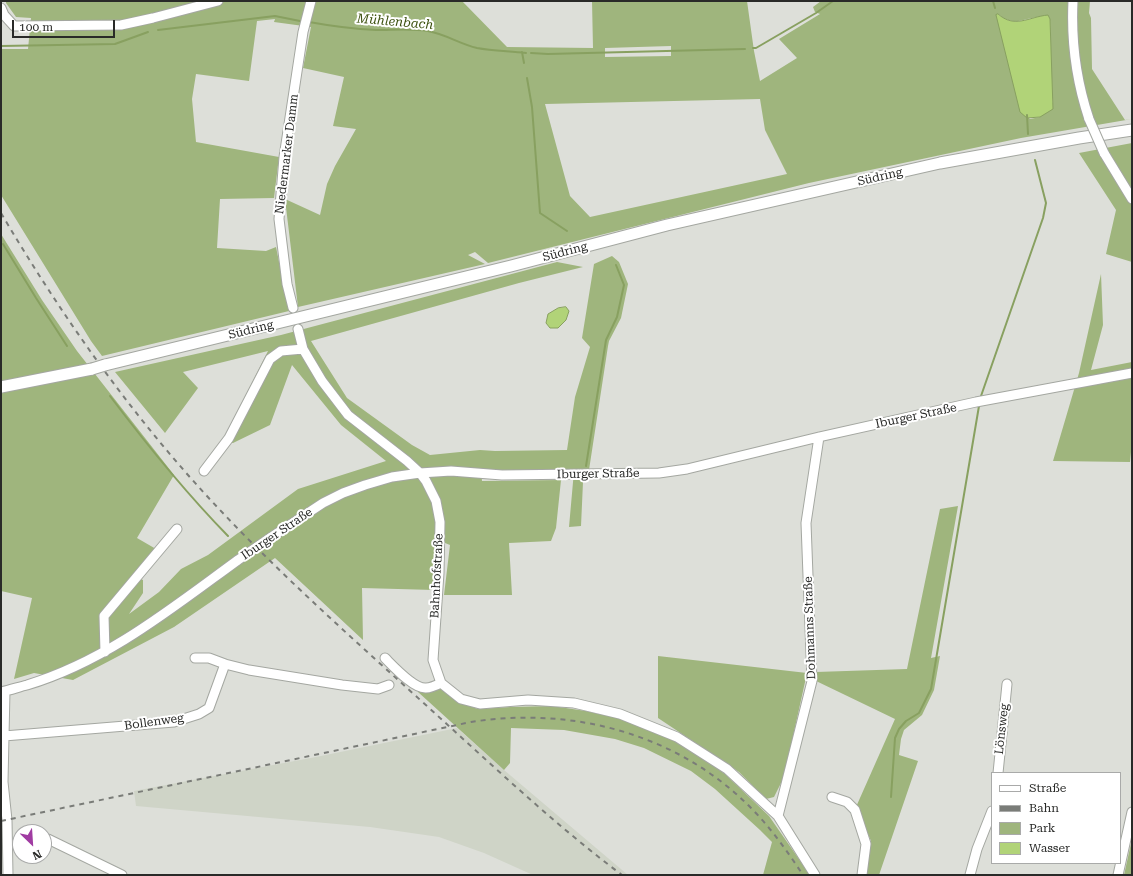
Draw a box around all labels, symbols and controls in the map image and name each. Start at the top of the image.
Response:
water label: Mühlenbach [356,11,434,33]
scale bar [14,12,117,38]
text: 100 m [19,20,53,34]
street label: Niedermarker Damm [272,93,302,215]
street label: Südring [856,165,904,189]
street label: Südring [541,239,589,265]
street label: Südring [227,317,275,343]
street label: Iburger Straße [874,400,958,432]
street label: Iburger Straße [556,466,640,482]
street label: Iburger Straße [239,505,315,563]
street label: Bahnhofstraße [428,533,446,619]
street label: Dohmanns Straße [801,576,819,680]
street label: Lönsweg [992,703,1012,755]
street label: Bollenweg [123,711,185,733]
legend [991,772,1121,864]
text: Straße [1029,781,1066,795]
text: Bahn [1029,801,1059,815]
text: Park [1029,821,1055,835]
north arrow [12,824,52,864]
text: Wasser [1029,841,1070,855]
text: N [30,847,43,862]

